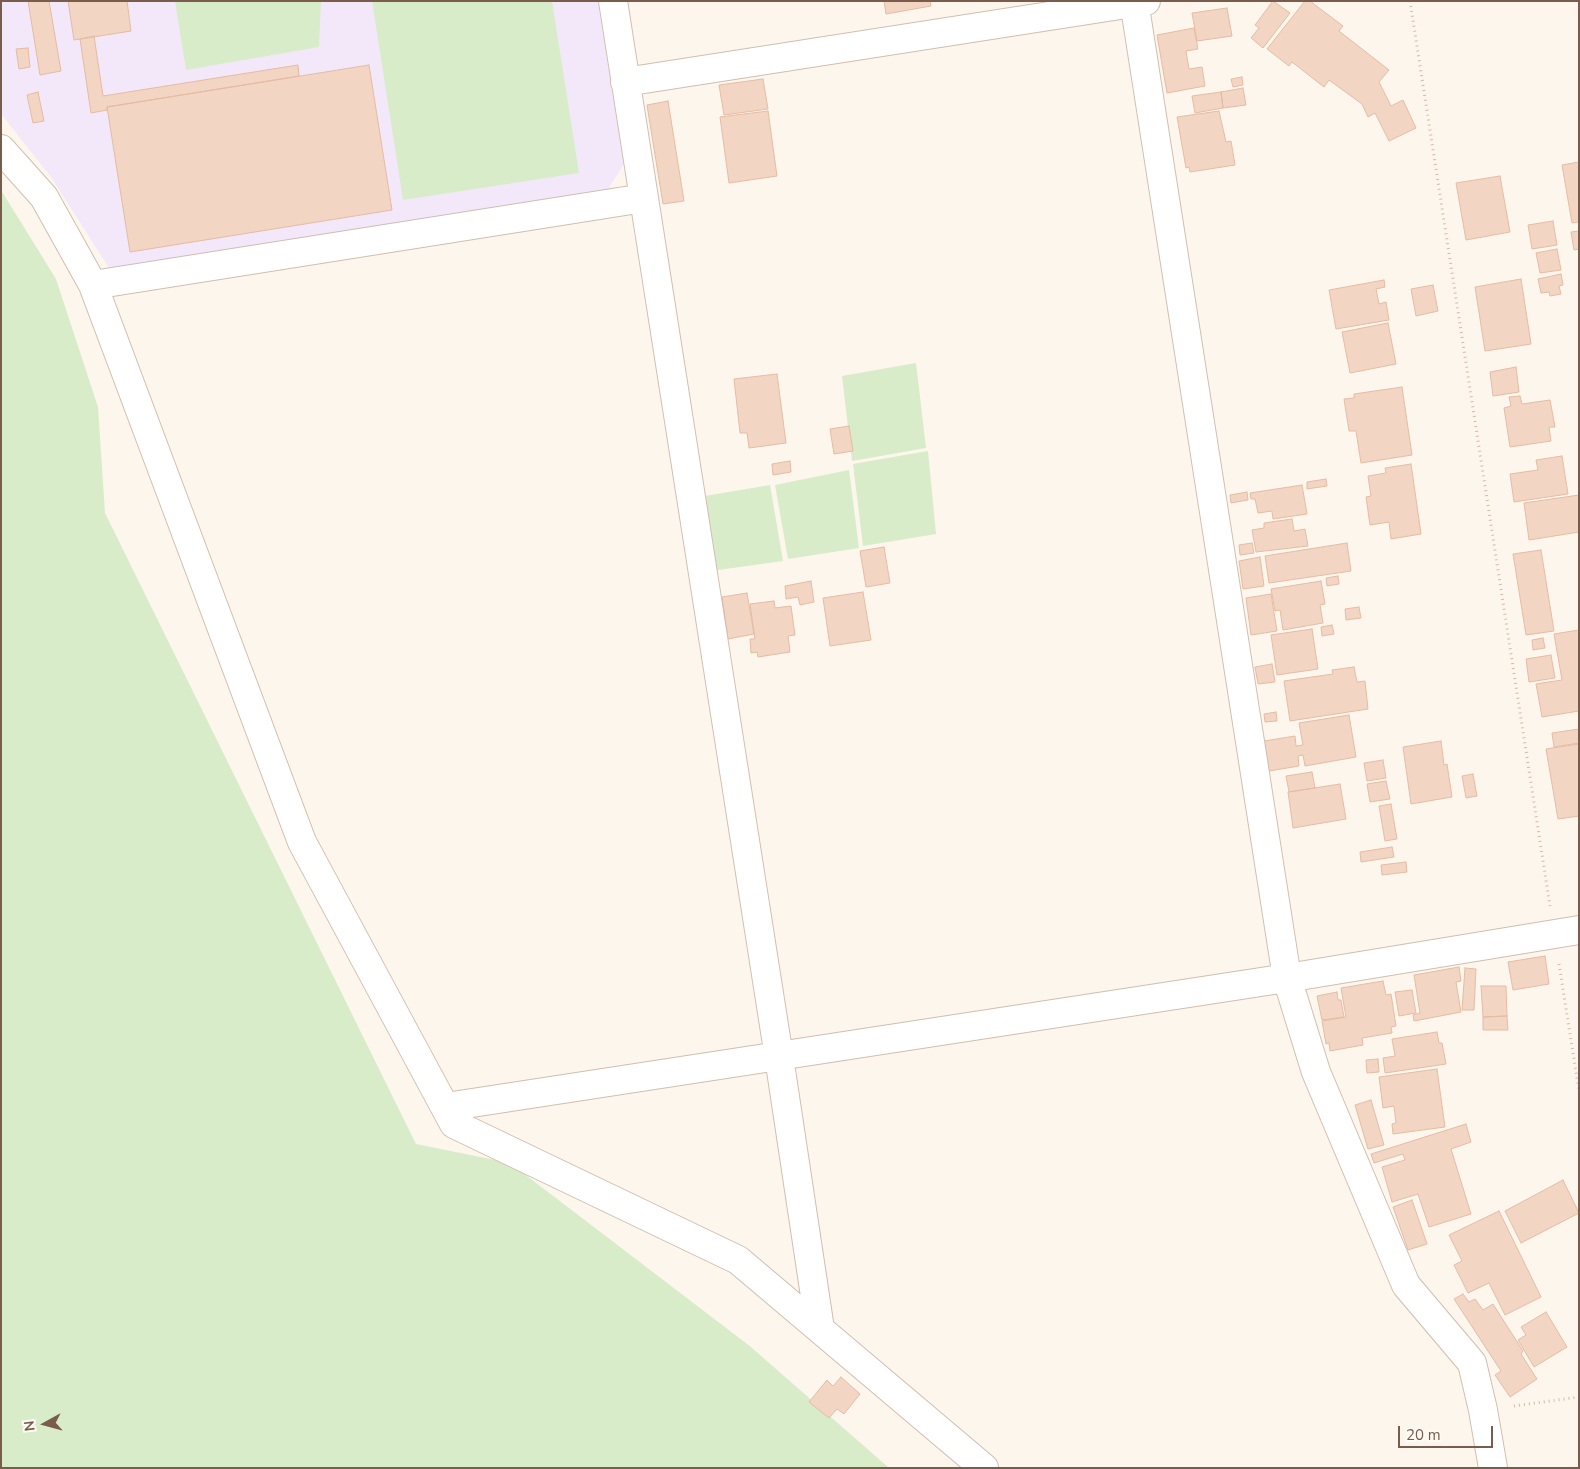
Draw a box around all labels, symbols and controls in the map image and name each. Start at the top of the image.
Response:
north arrow [20,1399,70,1449]
scale bar [1400,1416,1495,1448]
text: N [20,1420,40,1432]
text: 20 m [1406,1425,1441,1445]

